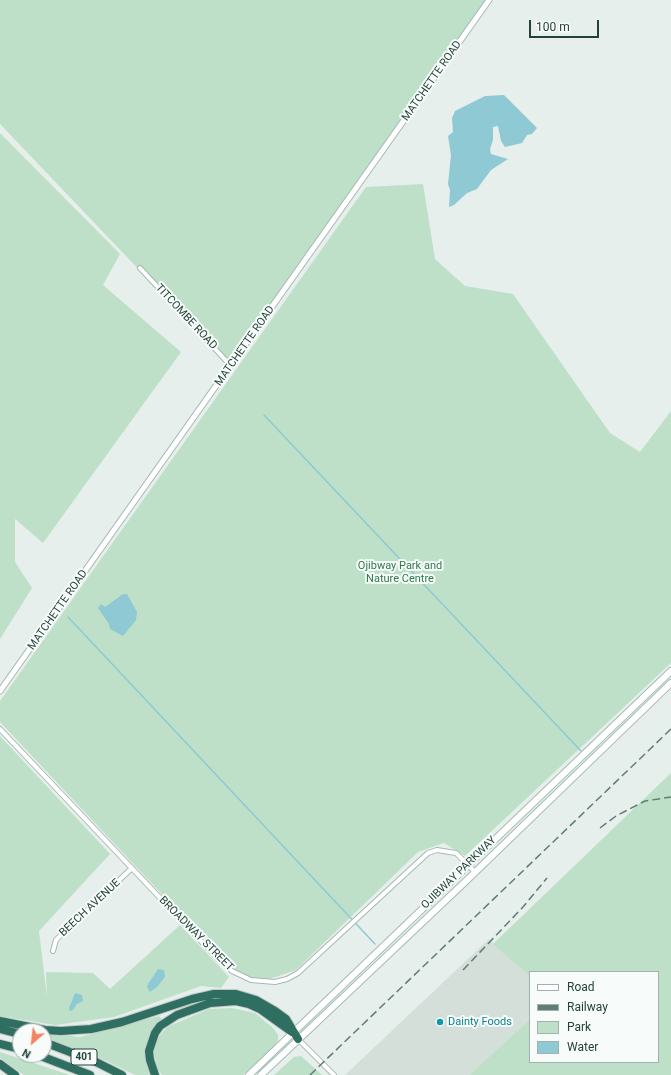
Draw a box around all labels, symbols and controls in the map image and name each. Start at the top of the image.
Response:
scale bar [531,12,601,38]
text: 100 m [536,20,570,34]
street label: MATCHETTE ROAD [399,38,465,124]
street label: TITCOMBE ROAD [152,282,220,352]
street label: MATCHETTE ROAD [212,303,278,389]
park label: Ojibway Park and Nature Centre [358,559,442,585]
street label: MATCHETTE ROAD [25,567,91,653]
street label: OJIBWAY PARKWAY [419,834,499,912]
street label: BEECH AVENUE [57,876,123,940]
street label: BROADWAY STREET [156,894,236,974]
legend [529,971,659,1063]
text: Road [567,980,595,994]
text: Railway [567,1000,608,1014]
place label: Dainty Foods [448,1015,512,1029]
marker: Dainty Foods [435,1017,445,1027]
text: Park [567,1020,591,1034]
north arrow [12,1023,52,1063]
text: Water [567,1040,598,1054]
text: N [20,1046,33,1061]
road number: 401 [71,1049,97,1065]

